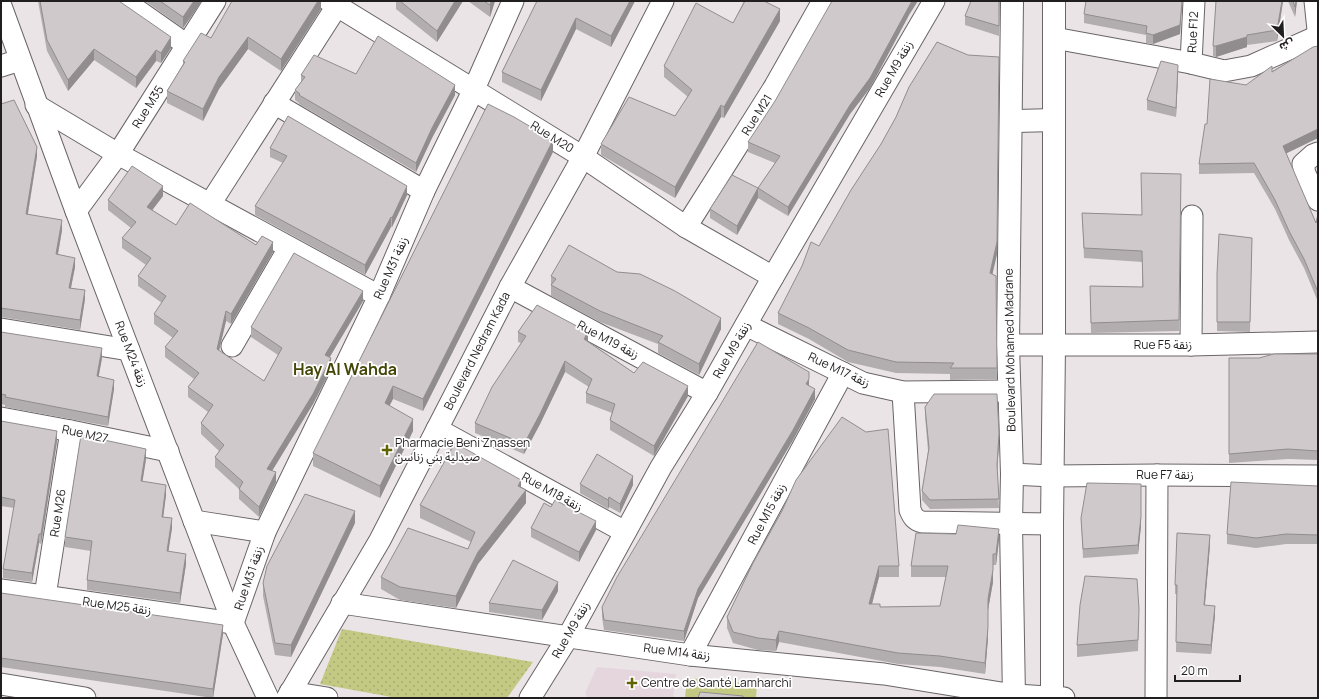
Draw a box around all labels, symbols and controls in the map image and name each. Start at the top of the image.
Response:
street label: Rue F12 [1183,11,1202,53]
north arrow [1263,16,1303,56]
text: ش [1277,36,1297,56]
street label: Rue M9 زنقة [870,37,917,100]
street label: Rue M35 [128,82,167,131]
street label: Rue M21 [737,91,776,139]
street label: Rue M20 [527,117,577,157]
street label: Rue M31 زنقة [369,234,412,302]
street label: Boulevard Mohamed Madrane [1000,268,1019,432]
street label: Boulevard Nedram Kada [439,289,514,413]
street label: Rue M19 زنقة [574,316,642,363]
street label: Rue M24 زنقة [111,318,152,389]
street label: Rue M9 زنقة [708,318,755,381]
street label: Rue F5 زنقة [1134,336,1192,353]
street label: Rue M17 زنقة [806,348,873,391]
district label: Hay Al Wahda [293,358,397,380]
street label: Rue M27 [60,420,110,447]
place label: Pharmacie Beni Znassen صيدلية بني زناسن [395,434,530,467]
marker: Pharmacie Beni Znassen صيدلية بني زناسن [382,445,392,455]
street label: Rue F7 زنقة [1136,466,1194,483]
street label: Rue M18 زنقة [519,468,586,515]
street label: Rue M15 زنقة [743,480,790,547]
street label: Rue M26 [45,488,70,538]
street label: Rue M31 زنقة [230,543,267,612]
street label: Rue M25 زنقة [82,592,153,619]
street label: Rue M9 زنقة [547,598,594,661]
street label: Rue M14 زنقة [643,639,712,664]
scale bar [1175,657,1240,683]
text: 20 m [1181,662,1208,679]
place label: Centre de Santé Lamharchi [641,674,791,691]
marker: Centre de Santé Lamharchi [626,677,638,689]

